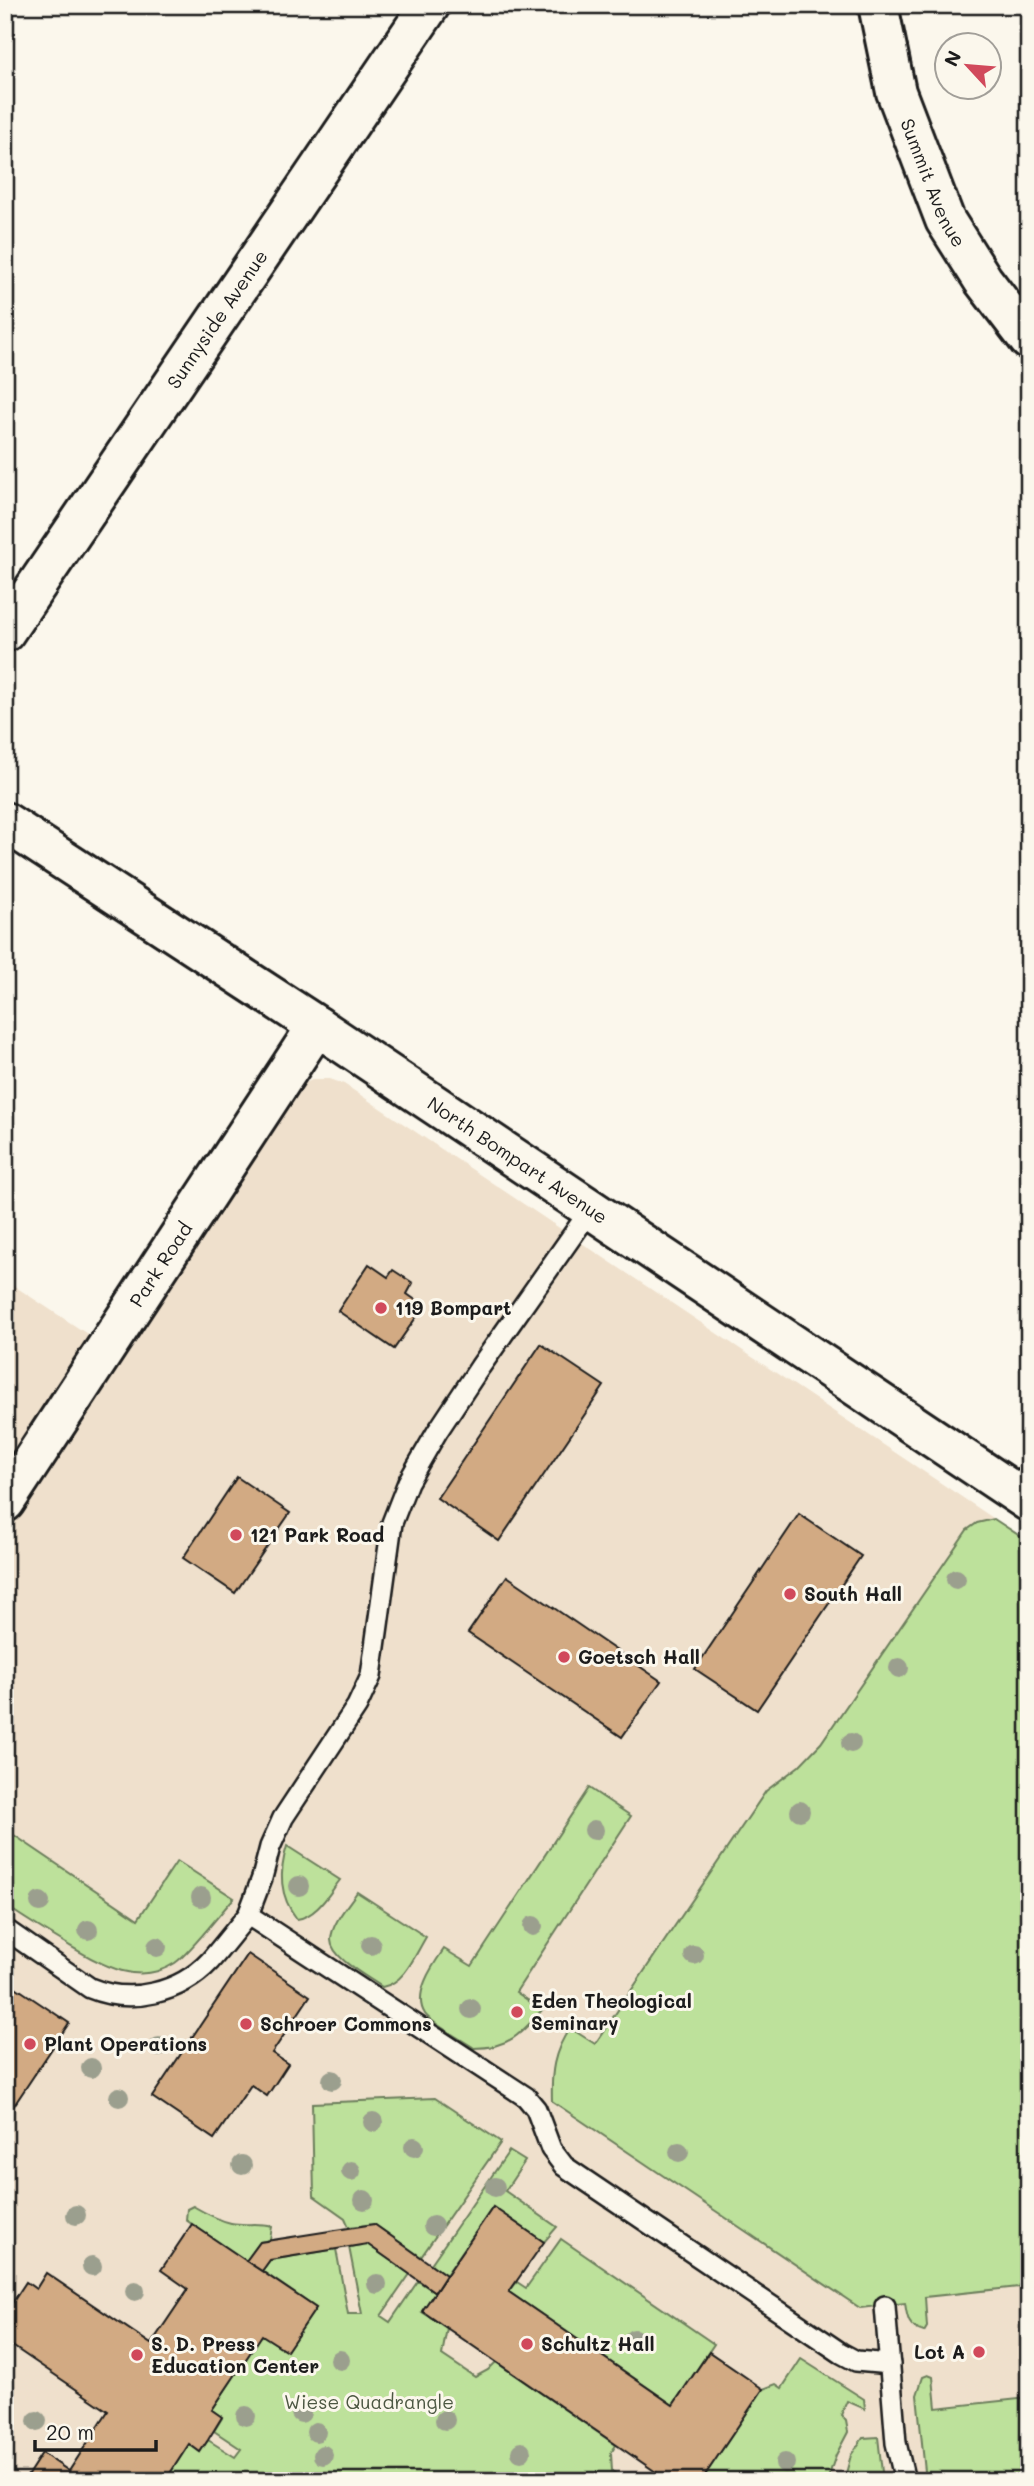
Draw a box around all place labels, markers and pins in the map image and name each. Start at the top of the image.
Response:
place label: 119 Bompart [395,1295,512,1320]
marker: 119 Bompart [373,1300,389,1316]
place label: 121 Park Road [250,1522,384,1547]
marker: 121 Park Road [228,1527,244,1543]
place label: South Hall [804,1581,902,1606]
marker: South Hall [782,1586,798,1602]
place label: Goetsch Hall [578,1644,700,1669]
marker: Goetsch Hall [556,1649,572,1665]
place label: Eden Theological Seminary [531,1988,692,2035]
marker: Eden Theological Seminary [509,2004,525,2020]
place label: Schroer Commons [260,2011,432,2036]
marker: Schroer Commons [238,2016,254,2032]
place label: Plant Operations [44,2031,207,2056]
marker: Plant Operations [22,2036,38,2052]
place label: S. D. Press Education Center [151,2331,319,2378]
place label: Schultz Hall [541,2331,655,2356]
marker: Schultz Hall [519,2336,535,2352]
place label: Lot A [914,2339,965,2364]
marker: Lot A [971,2344,987,2360]
marker: S. D. Press Education Center [129,2347,145,2363]

